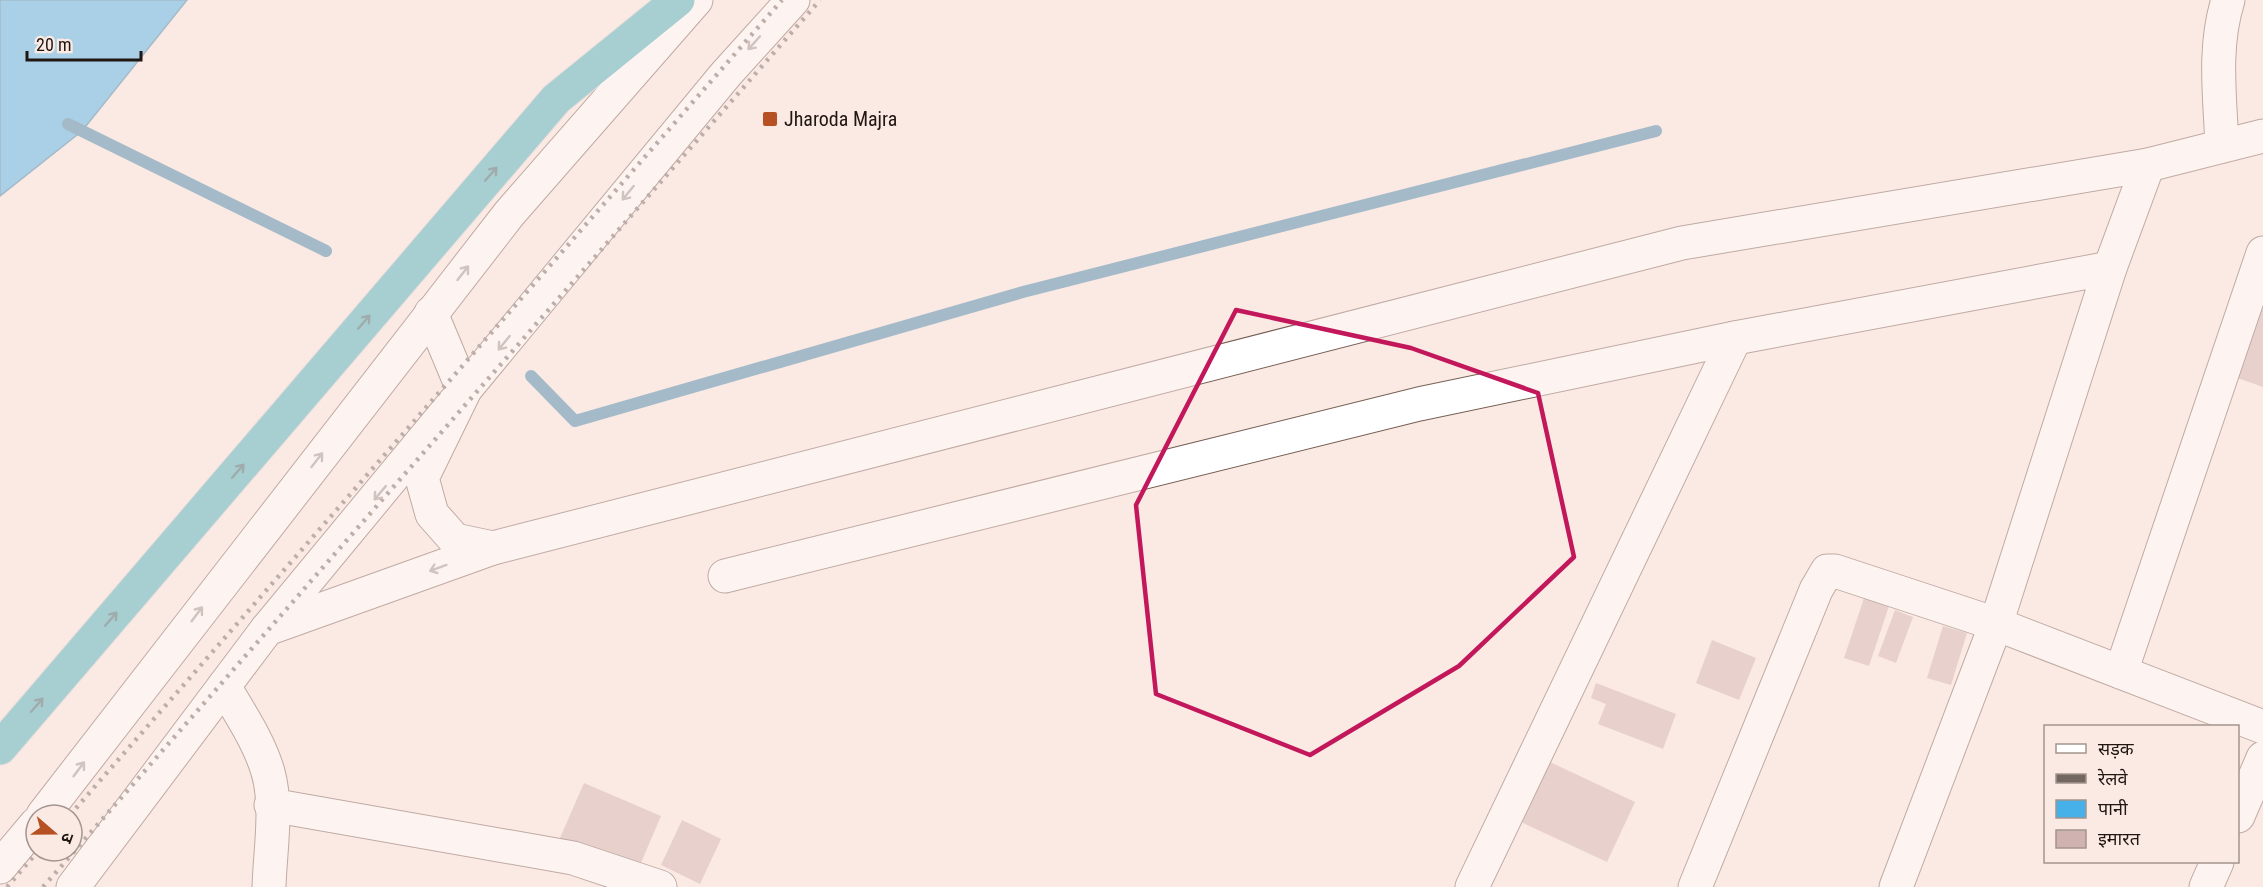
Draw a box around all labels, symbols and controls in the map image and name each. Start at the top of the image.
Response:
scale bar [27,24,141,62]
text: 20 m [36,34,71,55]
one-way arrow [747,36,761,51]
place label: Jharoda Majra [784,107,897,131]
marker: Jharoda Majra [761,110,779,128]
one-way arrow [484,167,498,182]
one-way arrow [622,185,635,201]
one-way arrow [456,265,469,281]
one-way arrow [358,314,371,330]
one-way arrow [498,335,511,351]
one-way arrow [310,452,323,468]
one-way arrow [231,464,245,479]
one-way arrow [373,485,387,500]
one-way arrow [429,563,448,574]
one-way arrow [191,606,204,622]
one-way arrow [104,612,118,627]
one-way arrow [29,698,43,714]
legend [2044,725,2239,863]
text: सड़क [2098,738,2135,759]
one-way arrow [72,761,85,777]
text: रेलवे [2097,768,2129,789]
text: पानी [2098,798,2128,819]
north arrow [24,803,84,863]
text: इमारत [2098,828,2141,849]
text: उ [57,830,78,846]

